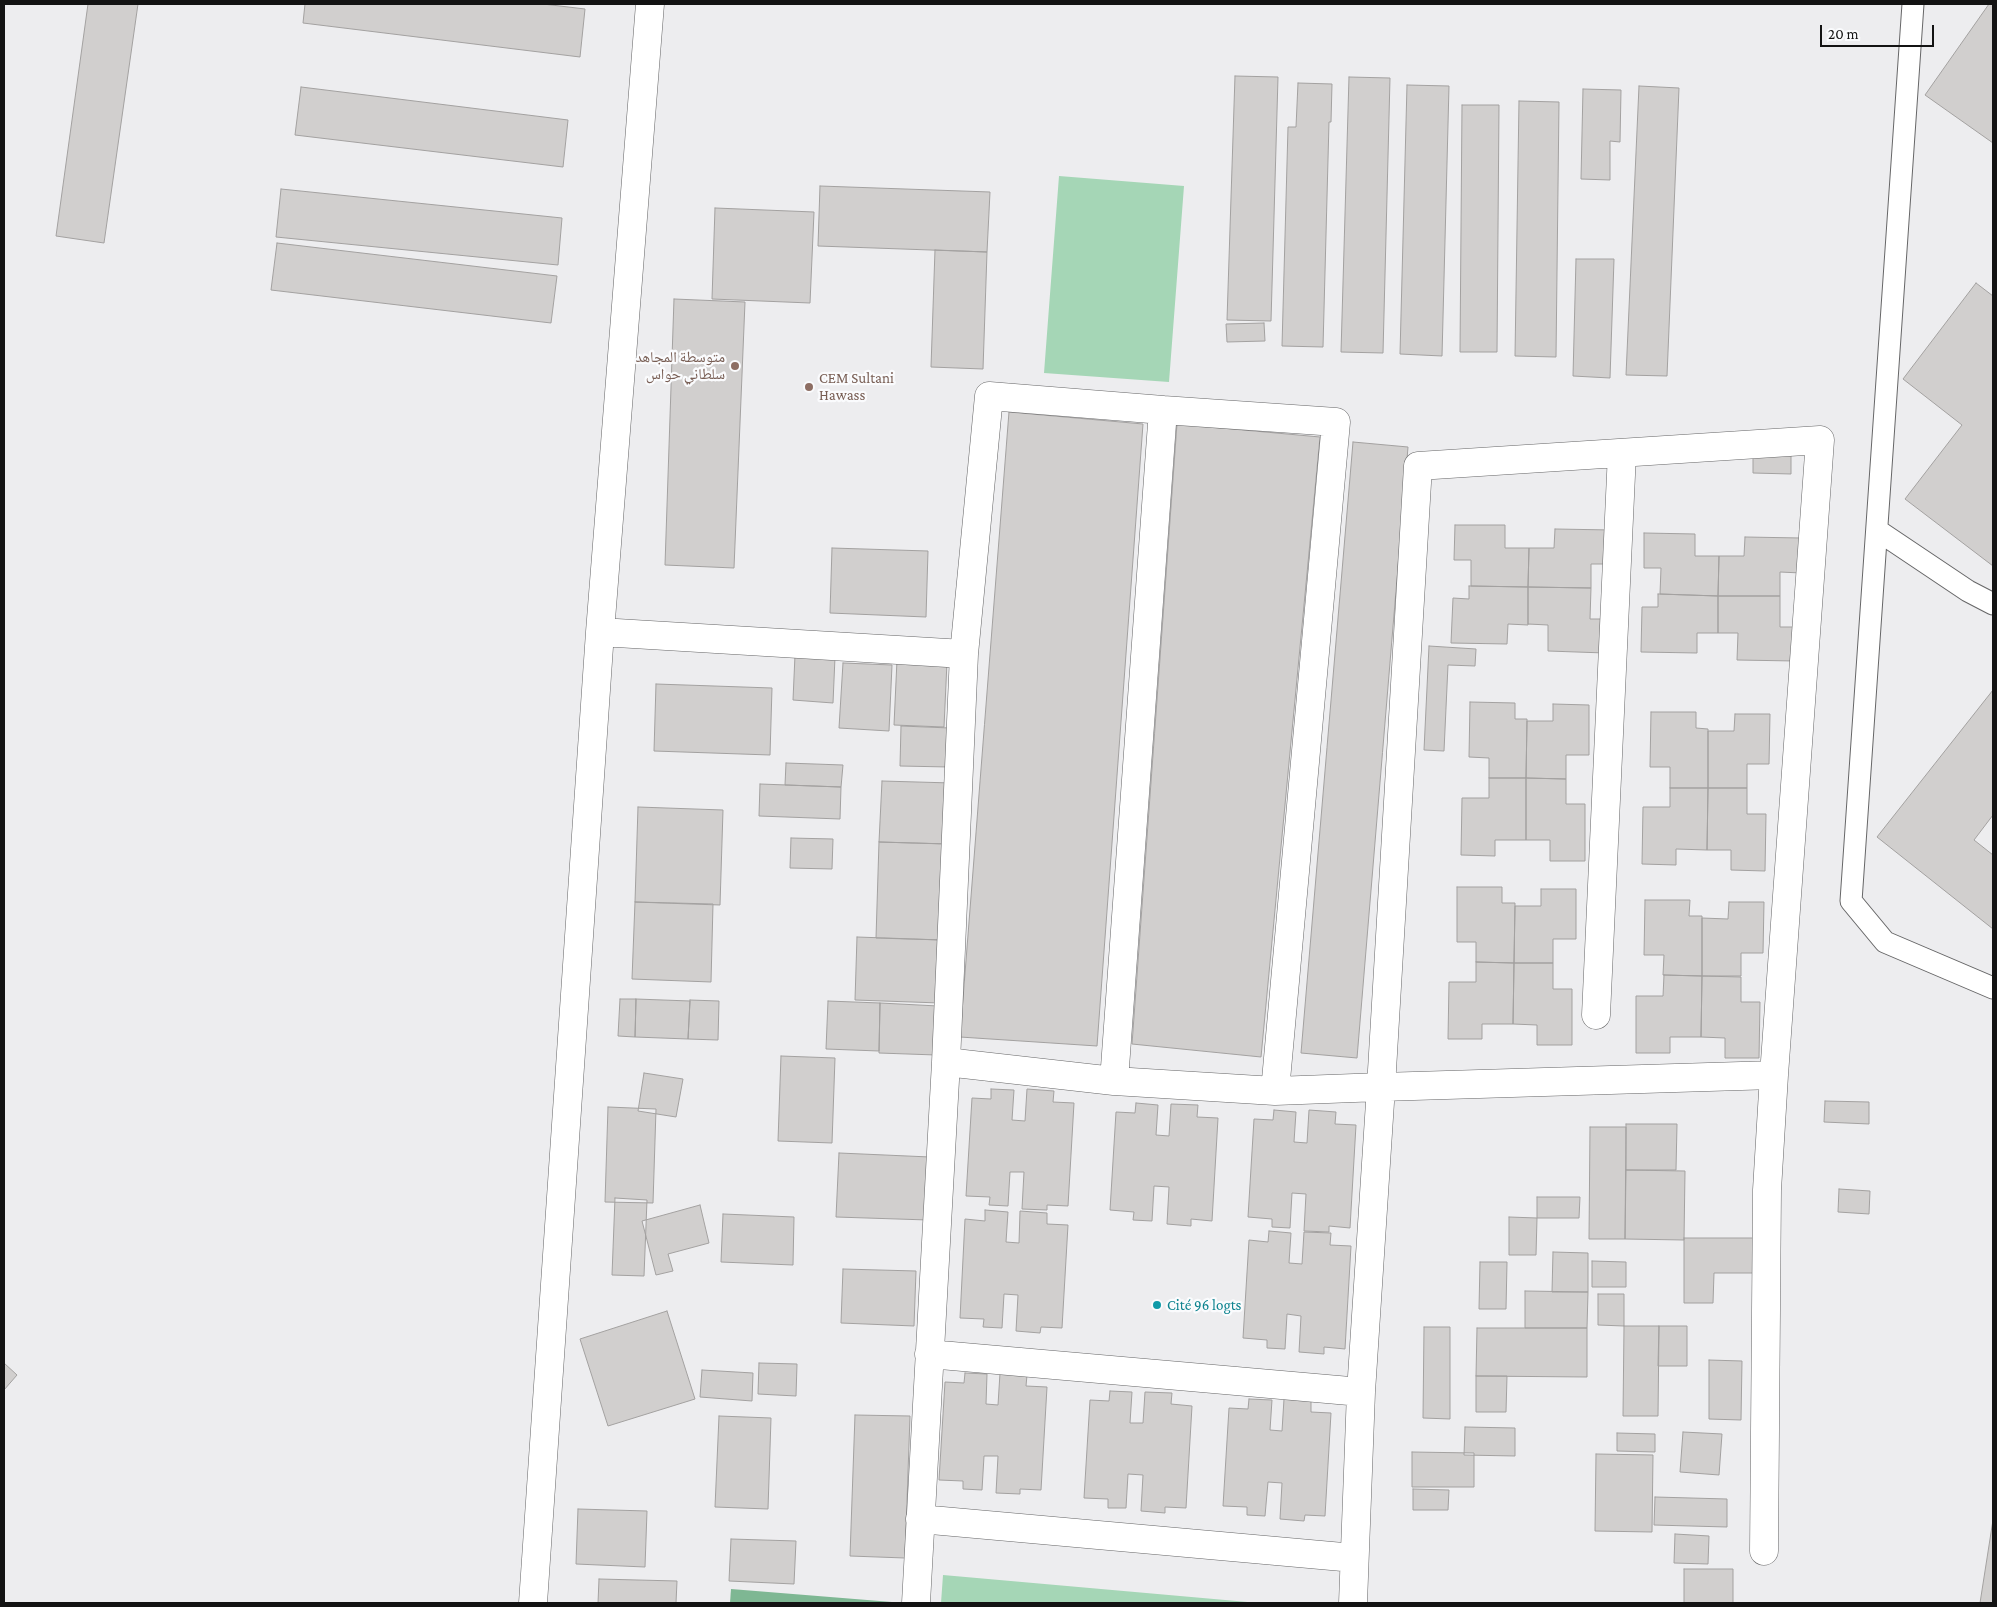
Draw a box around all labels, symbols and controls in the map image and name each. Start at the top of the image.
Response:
scale bar [1822,15,1936,47]
text: 20 m [1828,26,1859,42]
place label: متوسطة المجاهد سلطاني حواس [635,348,725,383]
marker: متوسطة المجاهد سلطاني حواس [729,360,741,372]
place label: CEM Sultani Hawass [819,369,894,404]
marker: CEM Sultani Hawass [803,381,815,393]
place label: Cité 96 logts [1167,1296,1241,1314]
marker: Cité 96 logts [1151,1299,1163,1311]

